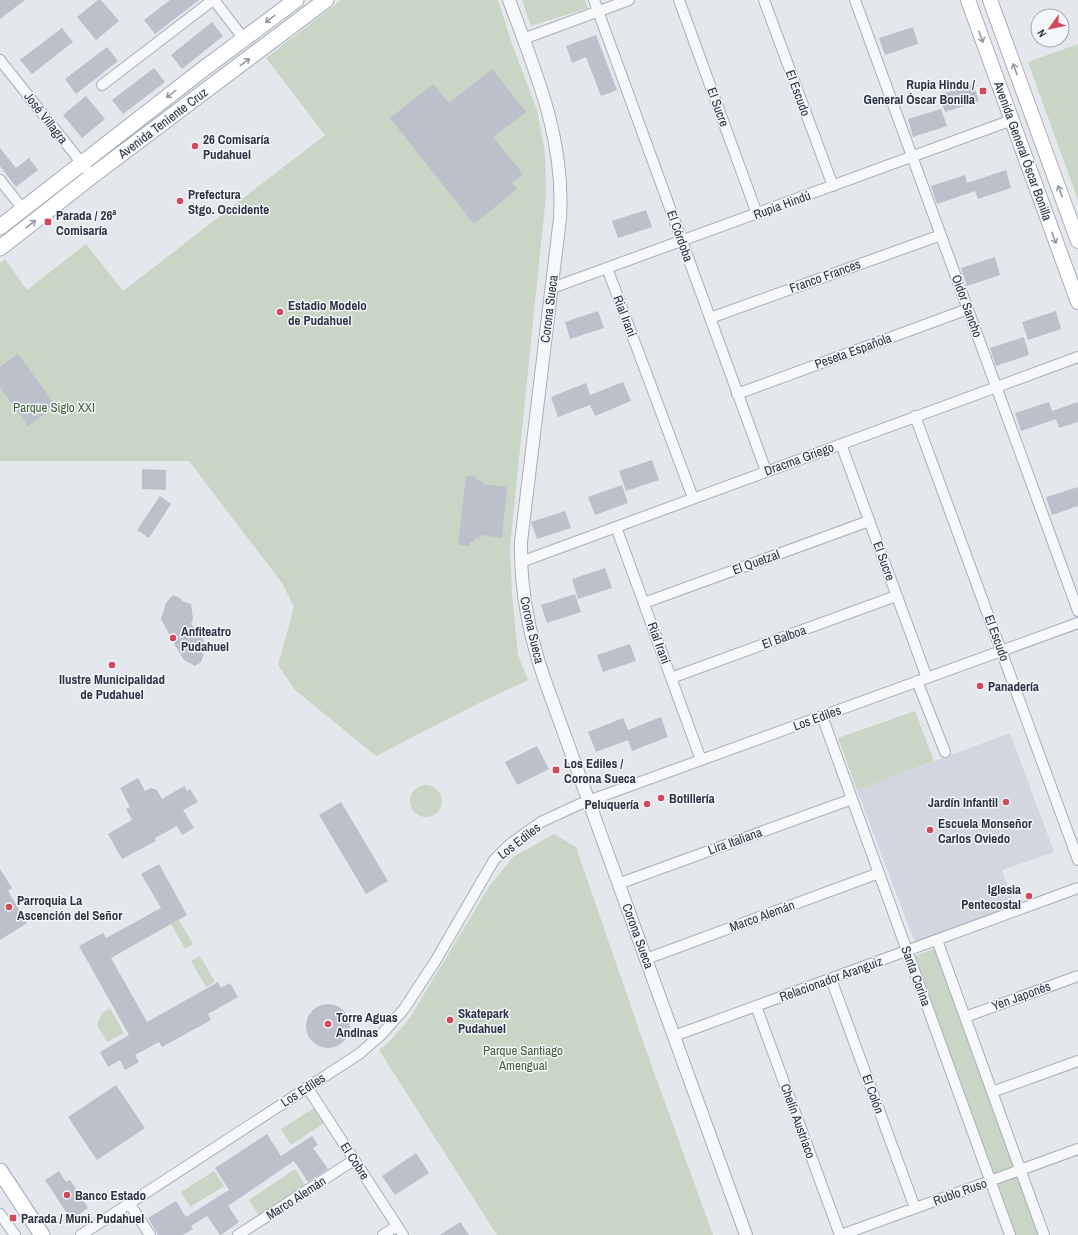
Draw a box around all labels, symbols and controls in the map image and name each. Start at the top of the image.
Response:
north arrow [1030,8,1070,48]
one-way arrow [264,15,275,23]
text: N [1034,27,1049,40]
one-way arrow [978,30,986,42]
one-way arrow [239,57,250,66]
one-way arrow [1011,63,1019,75]
street label: El Escudo [782,68,814,119]
place label: Rupia Hindu / General Óscar Bonilla [864,76,975,108]
street label: Avenida General Óscar Bonilla [990,78,1056,223]
street label: Avenida Teniente Cruz [114,84,211,163]
street label: El Sucre [703,85,733,129]
marker: Rupia Hindu / General Óscar Bonilla [978,86,988,96]
street label: José Villagra [20,89,72,147]
one-way arrow [166,90,177,98]
place label: 26 Comisaría Pudahuel [203,131,269,163]
marker: 26 Comisaría Pudahuel [190,141,200,151]
one-way arrow [1055,185,1063,197]
place label: Prefectura Stgo. Occidente [188,186,269,218]
street label: Rupia Hindú [751,187,813,223]
marker: Prefectura Stgo. Occidente [175,196,185,206]
place label: Parada / 26ª Comisaría [56,207,116,239]
street label: El Córdoba [663,208,697,264]
marker: Parada / 26ª Comisaría [43,217,53,227]
one-way arrow [25,219,36,228]
one-way arrow [1051,231,1059,243]
street label: Franco Frances [787,255,863,297]
street label: Oidor Sancho [948,272,986,340]
street label: Corona Sueca [536,274,562,344]
street label: Rial Iraní [609,293,641,340]
place label: Estadio Modelo de Pudahuel [288,297,367,329]
marker: Estadio Modelo de Pudahuel [275,307,285,317]
street label: Peseta Española [812,329,894,373]
park label: Parque Siglo XXI [13,399,95,416]
street label: Dracma Griego [762,439,836,479]
street label: El Sucre [869,539,899,583]
street label: El Quetzal [730,546,782,578]
street label: Corona Sueca [516,595,548,665]
street label: El Escudo [981,613,1013,664]
street label: Rial Iraní [644,620,675,667]
street label: El Balboa [760,621,808,653]
place label: Anfiteatro Pudahuel [181,623,231,655]
marker: Anfiteatro Pudahuel [168,633,178,643]
marker: Ilustre Municipalidad de Pudahuel [107,660,117,670]
place label: Ilustre Municipalidad de Pudahuel [59,671,165,703]
place label: Panadería [988,678,1039,695]
marker: Panadería [975,681,985,691]
street label: Los Ediles [791,701,843,735]
place label: Los Ediles / Corona Sueca [564,755,636,787]
marker: Los Ediles / Corona Sueca [551,765,561,775]
place label: Botillería [669,790,715,807]
marker: Botillería [656,793,666,803]
place label: Jardín Infantil [928,794,998,811]
place label: Peluquería [584,796,639,813]
marker: Jardín Infantil [1001,797,1011,807]
marker: Peluquería [642,799,652,809]
place label: Escuela Monseñor Carlos Oviedo [938,815,1033,847]
street label: Los Ediles [494,819,544,863]
street label: Lira Italiana [706,823,764,859]
marker: Escuela Monseñor Carlos Oviedo [925,825,935,835]
place label: Iglesia Pentecostal [961,881,1021,913]
marker: Iglesia Pentecostal [1024,891,1034,901]
place label: Parroquia La Ascención del Señor [17,892,123,924]
street label: Marco Alemán [727,896,797,936]
street label: Corona Sueca [618,901,658,971]
marker: Parroquia La Ascención del Señor [4,902,14,912]
street label: Santa Corina [897,944,935,1008]
street label: Relacionador Aranguiz [777,952,885,1006]
street label: Yen Japonés [989,978,1053,1014]
place label: Skatepark Pudahuel [458,1005,509,1037]
place label: Torre Aguas Andinas [336,1009,398,1041]
marker: Skatepark Pudahuel [445,1015,455,1025]
marker: Torre Aguas Andinas [323,1019,333,1029]
park label: Parque Santiago Amengual [483,1042,563,1074]
street label: Los Ediles [277,1069,329,1111]
street label: El Colón [858,1072,888,1116]
street label: Chelín Austriaco [777,1081,819,1161]
street label: El Cobre [337,1139,373,1183]
street label: Marco Alemán [263,1172,329,1224]
street label: Rublo Ruso [931,1174,989,1210]
place label: Banco Estado [75,1187,146,1204]
marker: Banco Estado [62,1190,72,1200]
place label: Parada / Muni. Pudahuel [21,1210,144,1227]
marker: Parada / Muni. Pudahuel [8,1213,18,1223]

